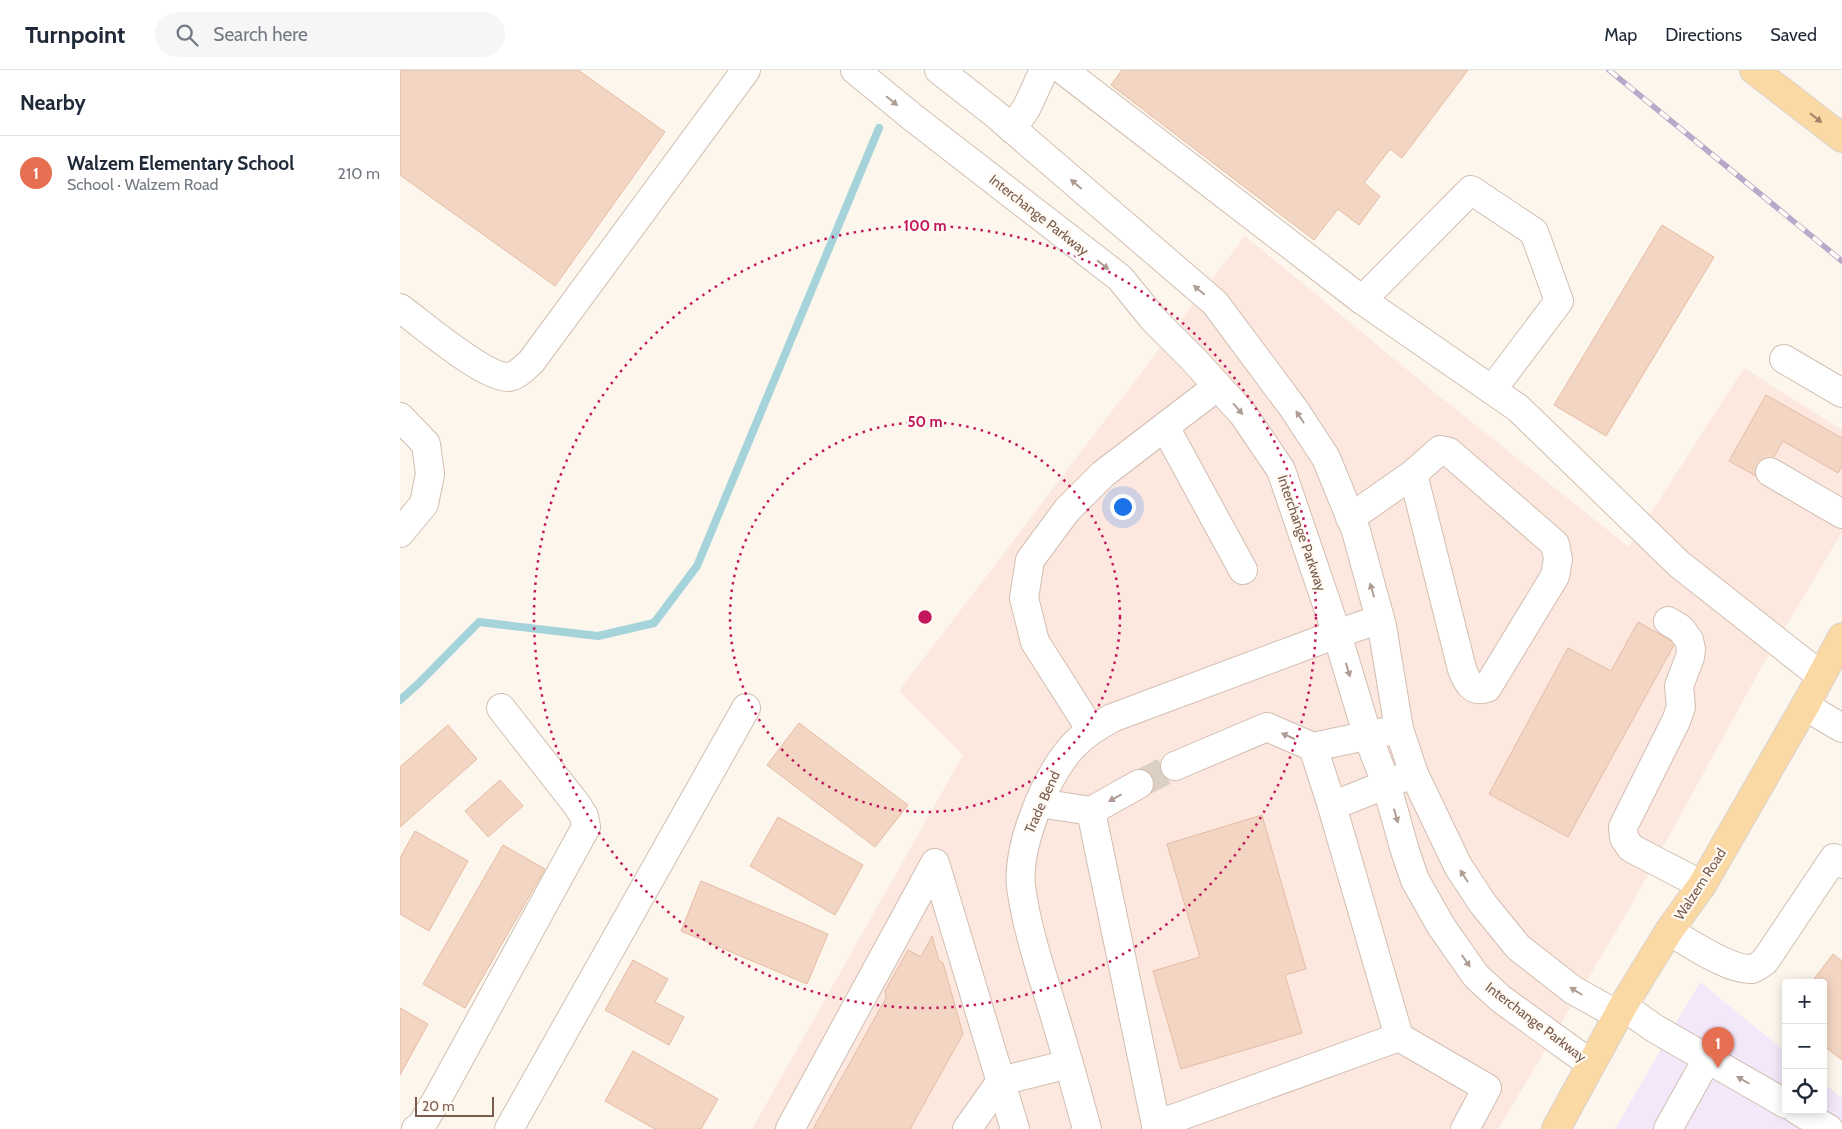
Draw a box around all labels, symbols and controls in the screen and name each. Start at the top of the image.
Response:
search box [155,12,505,57]
text: Turnpoint [25,20,125,49]
icon: search [173,21,201,49]
text: Search here [213,23,308,46]
text: Map [1604,24,1637,46]
text: Directions [1665,24,1742,46]
text: Saved [1770,24,1817,46]
text: Nearby [20,90,86,115]
one-way arrow [886,95,899,106]
one-way arrow [1809,113,1822,124]
text: Walzem Elementary School [67,152,294,175]
text: 1 [33,164,39,183]
text: 210 m [338,164,380,183]
street label: Interchange Parkway [985,170,1093,260]
text: School · Walzem Road [67,175,219,194]
one-way arrow [1071,178,1083,190]
text: 100 m [903,217,947,235]
one-way arrow [1097,260,1110,270]
one-way arrow [1193,285,1206,296]
one-way arrow [1232,402,1244,414]
one-way arrow [1295,411,1305,424]
text: 50 m [907,413,943,431]
street label: Interchange Parkway [1274,472,1330,594]
your location [1110,494,1136,520]
one-way arrow [1368,583,1376,598]
centre of rings [916,608,934,626]
one-way arrow [1344,662,1352,677]
one-way arrow [1281,732,1295,740]
street label: Trade Bend [1020,768,1064,836]
one-way arrow [1108,793,1122,802]
one-way arrow [1392,808,1400,823]
street label: Walzem Road [1670,845,1730,923]
one-way arrow [1460,869,1469,882]
one-way arrow [1460,954,1471,967]
street label: Interchange Parkway [1482,978,1590,1066]
map controls [1782,979,1827,1114]
button: + [1782,979,1827,1024]
one-way arrow [1569,987,1583,996]
button: − [1782,1024,1827,1069]
pin: 1 [1702,1027,1734,1068]
button: locate [1782,1069,1827,1114]
one-way arrow [1737,1075,1750,1084]
scale bar [415,1094,494,1117]
text: 20 m [422,1097,455,1115]

